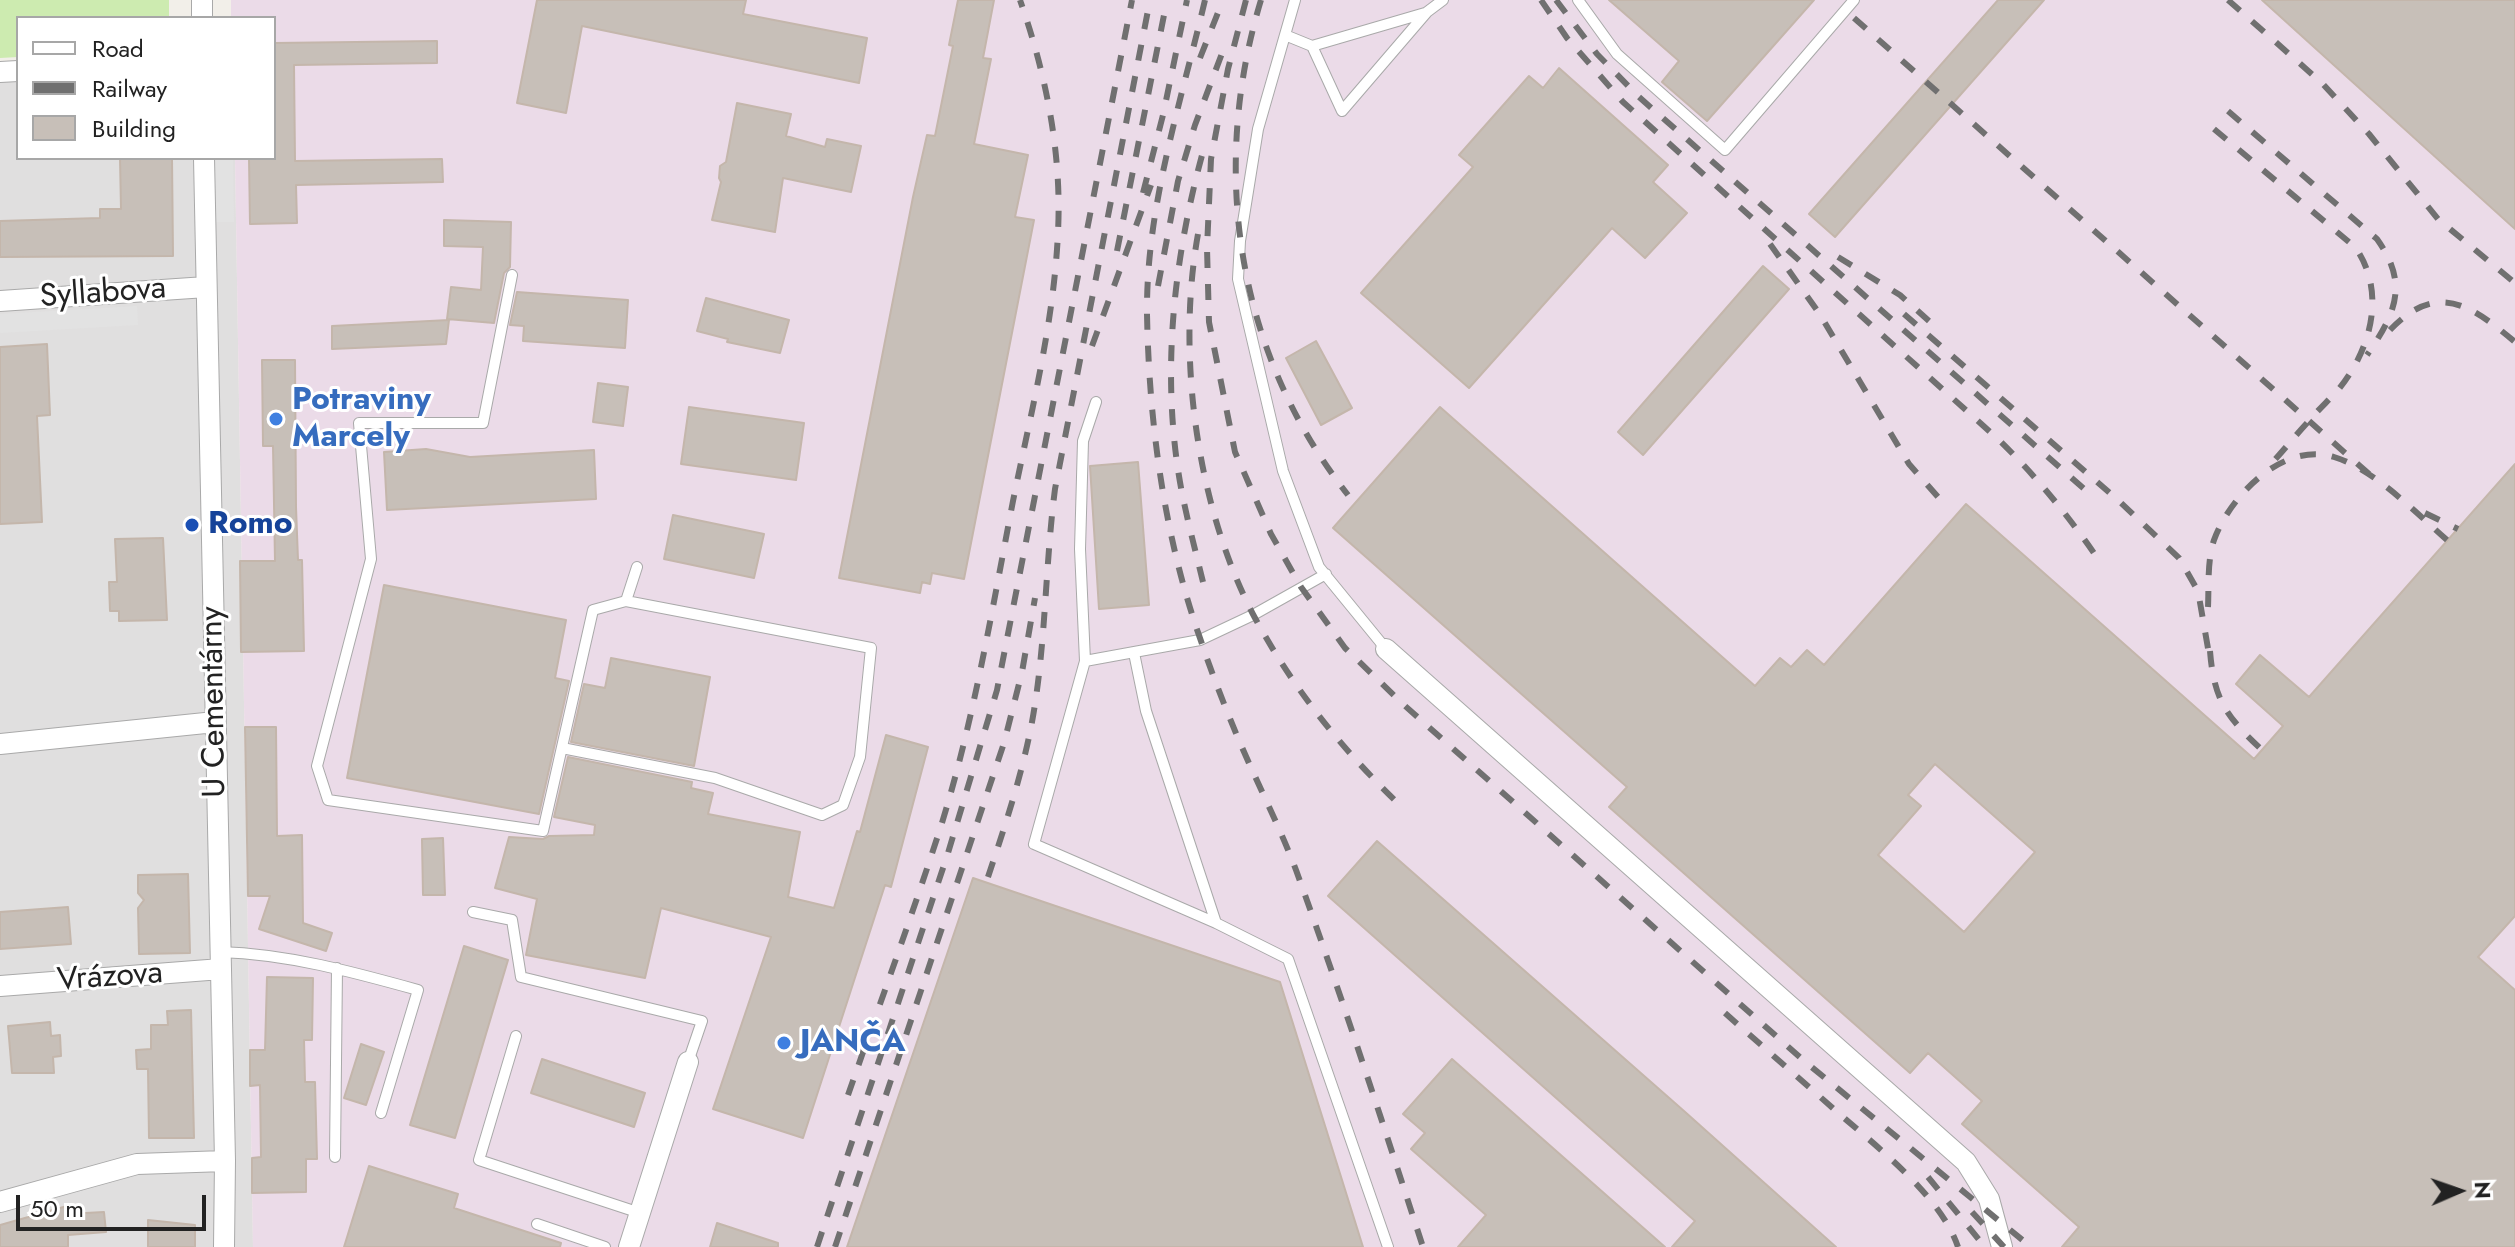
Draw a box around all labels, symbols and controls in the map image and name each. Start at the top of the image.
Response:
legend [16,16,276,160]
text: Road [92,31,144,66]
text: Railway [92,71,167,106]
text: Building [92,111,176,146]
street label: Syllabova [39,270,167,318]
place label: Potraviny Marcely [292,382,431,457]
marker: Potraviny Marcely [267,410,285,428]
place label: Romo [208,506,293,544]
marker: Romo [183,516,201,534]
street label: U Cementárny [194,606,236,798]
street label: Vrázova [56,955,164,1001]
place label: JANČA [800,1024,905,1062]
marker: JANČA [775,1034,793,1052]
north arrow [2419,1151,2499,1231]
scale bar [20,1179,210,1229]
text: N [2467,1181,2499,1199]
text: 50 m [30,1191,84,1226]

